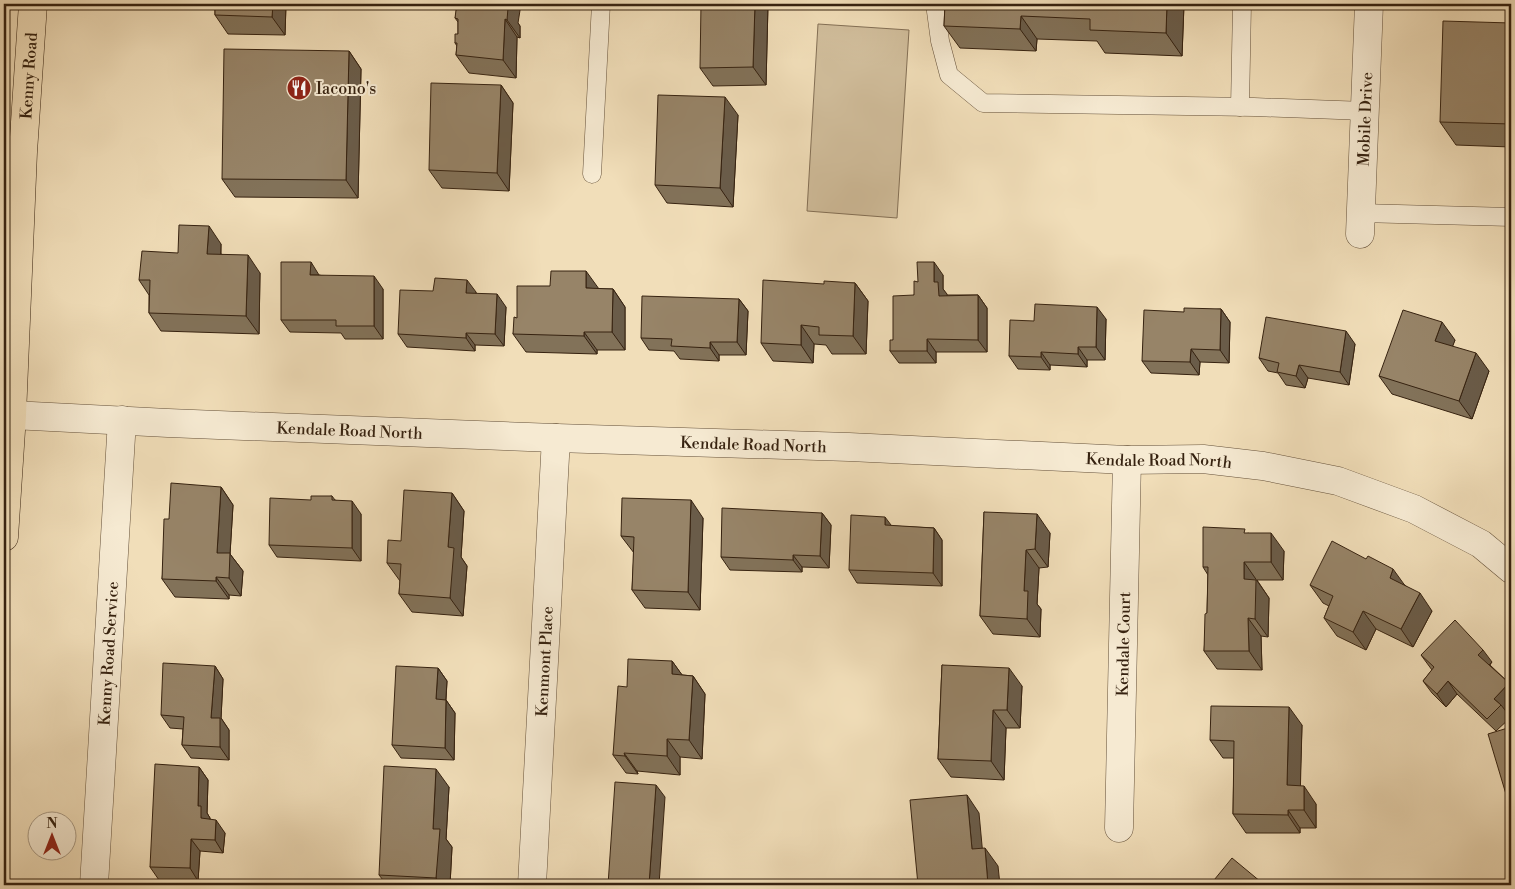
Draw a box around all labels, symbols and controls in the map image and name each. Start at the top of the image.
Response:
street label: Kenny Road [16,32,42,120]
street label: Mobile Drive [1354,72,1377,167]
restaurant icon: Iacono's [286,75,312,101]
place label: Iacono's [316,79,376,99]
street label: Kendale Road North [276,418,424,444]
street label: Kendale Road North [680,433,827,457]
street label: Kendale Road North [1085,449,1234,473]
street label: Kenny Road Service [95,581,123,726]
street label: Kendale Court [1113,591,1135,697]
street label: Kenmont Place [532,606,558,717]
north arrow [28,812,78,862]
text: N [46,815,58,833]

